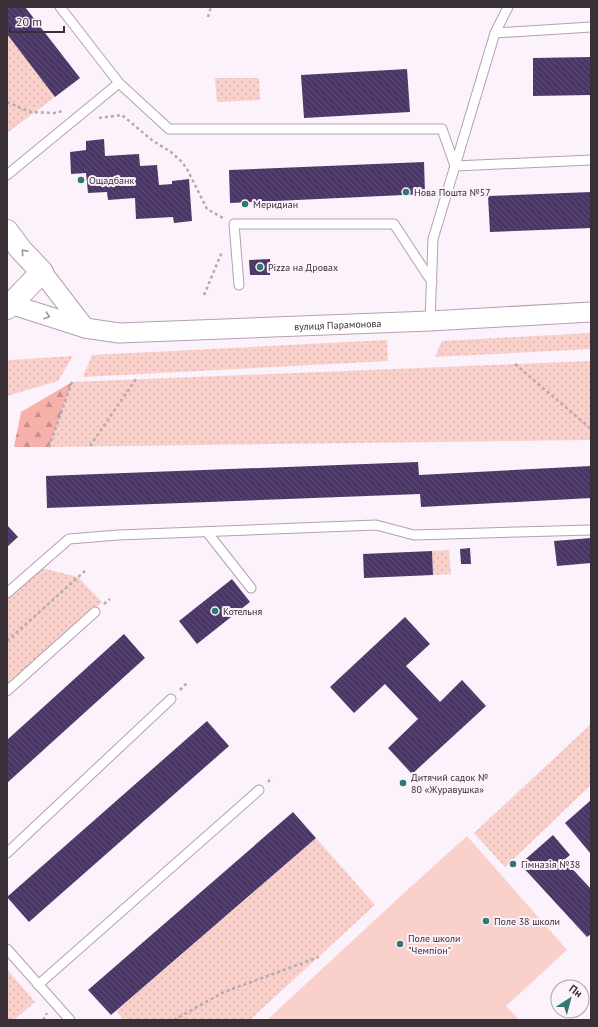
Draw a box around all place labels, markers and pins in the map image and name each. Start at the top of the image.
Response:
place label: Ощадбанк [89,174,134,187]
marker: Ощадбанк [76,175,86,185]
place label: Нова Пошта №57 [414,186,491,199]
marker: Нова Пошта №57 [401,187,411,197]
place label: Меридиан [253,198,298,211]
marker: Меридиан [240,199,250,209]
place label: Pizza на Дровах [268,261,338,274]
marker: Pizza на Дровах [255,262,265,272]
place label: Котельня [223,605,262,618]
marker: Котельня [210,606,220,616]
place label: Дитячий садок № 80 «Журавушка» [411,771,488,796]
marker: Дитячий садок № 80 «Журавушка» [398,778,408,788]
place label: Гімназія №38 [521,858,580,871]
marker: Гімназія №38 [508,859,518,869]
place label: Поле 38 школи [494,915,560,928]
marker: Поле 38 школи [481,916,491,926]
place label: Поле школи "Чемпіон" [408,932,461,957]
marker: Поле школи "Чемпіон" [395,939,405,949]

